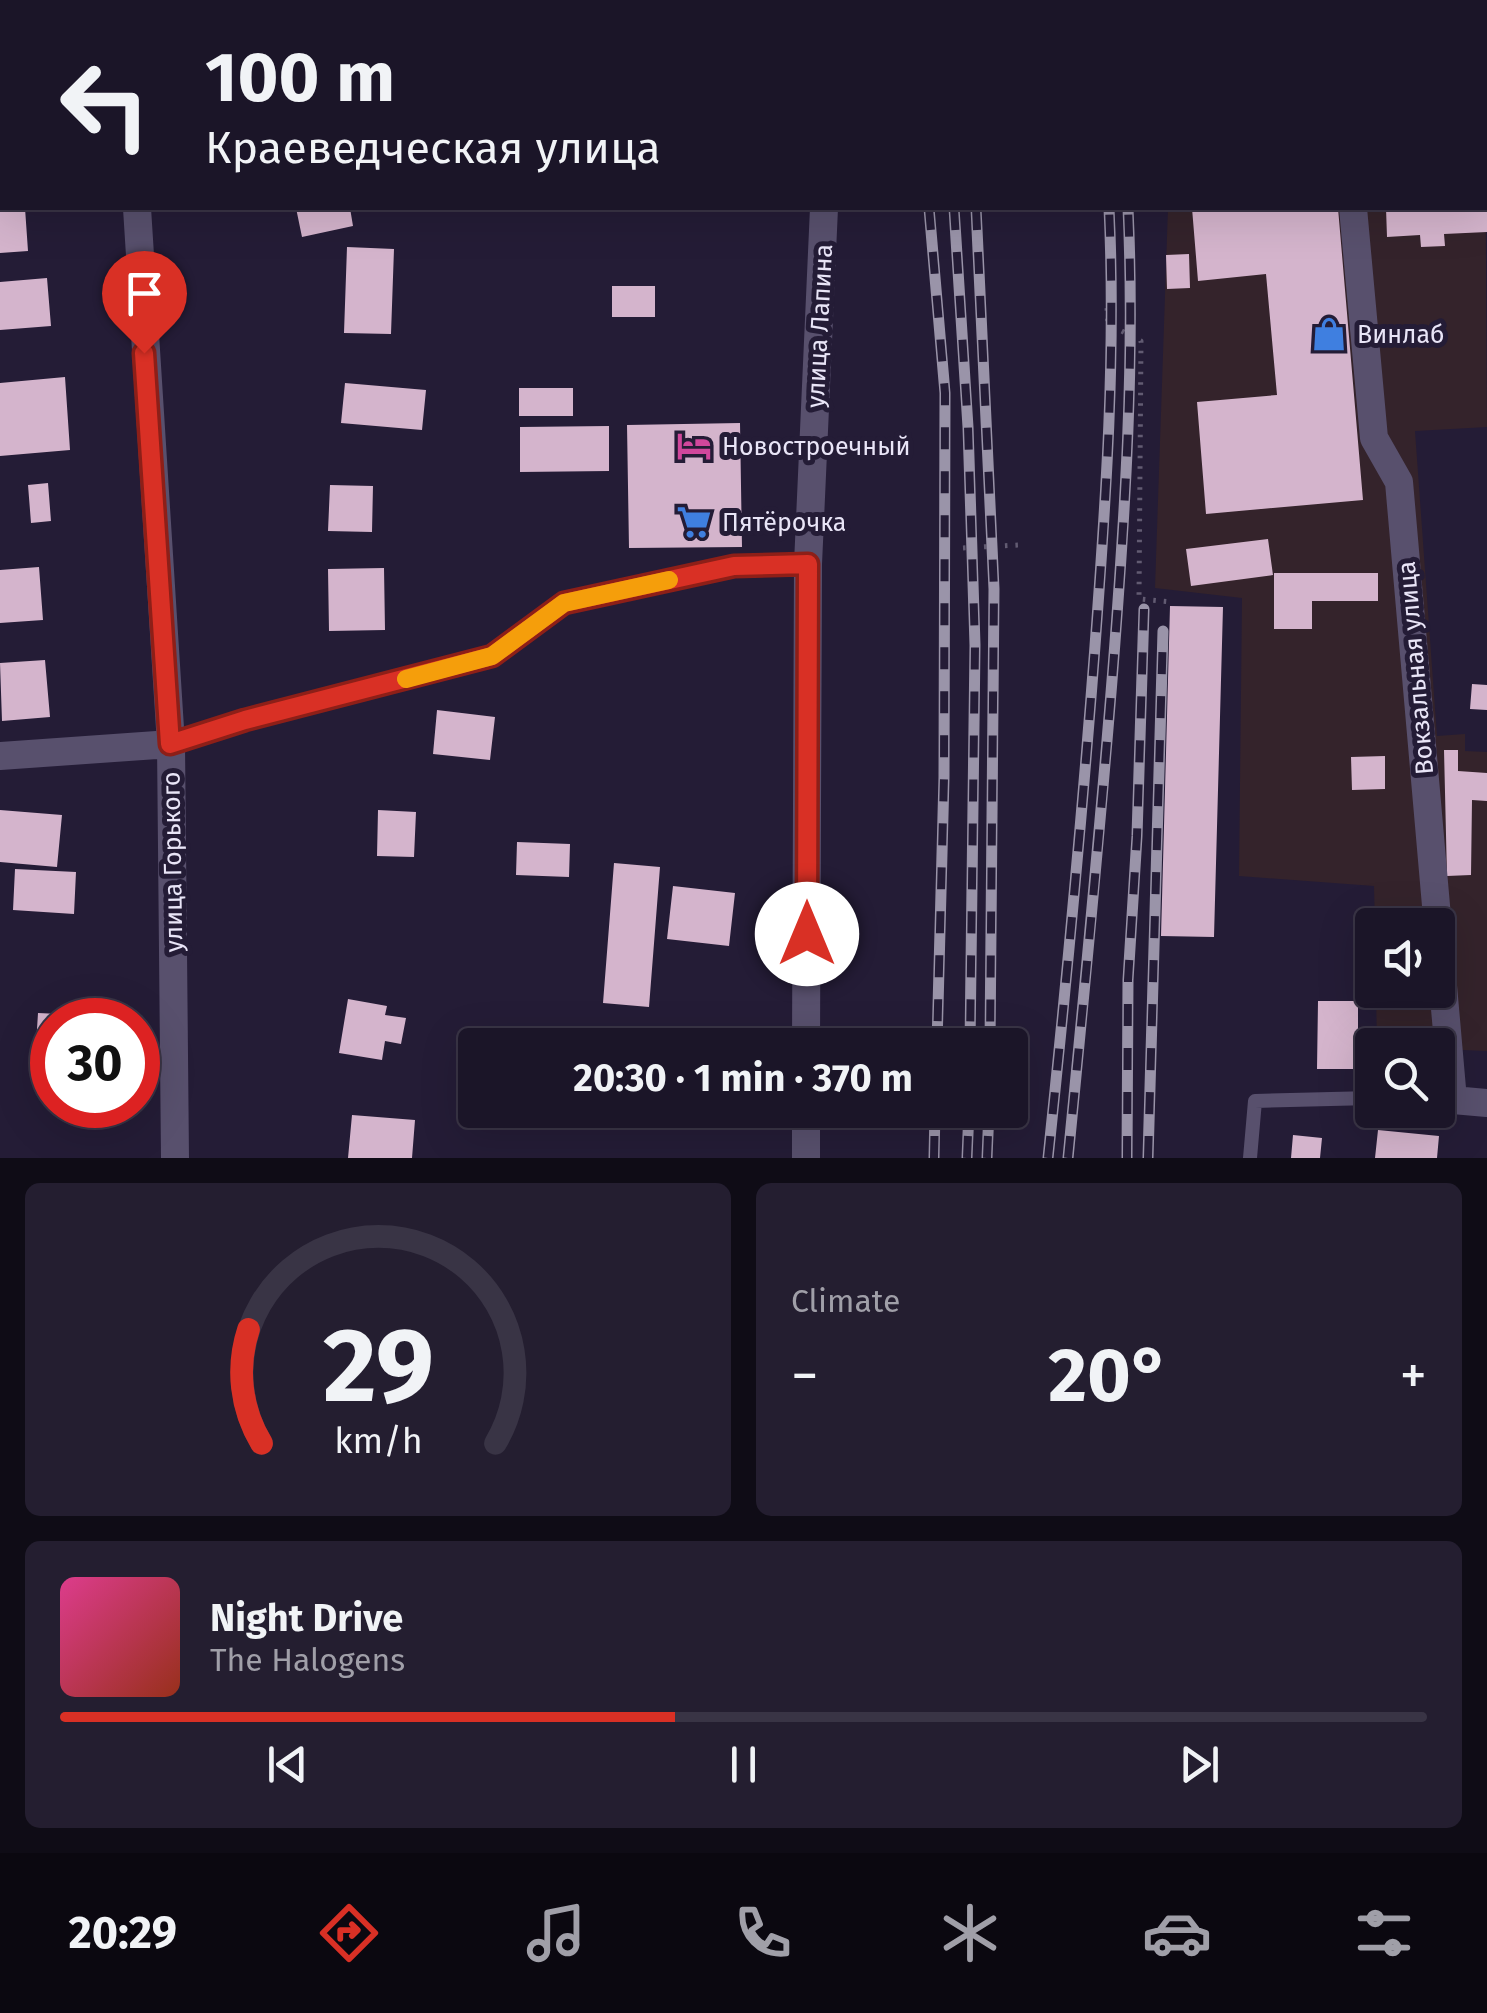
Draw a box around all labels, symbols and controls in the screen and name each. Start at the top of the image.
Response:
text: 100 m [205,36,395,120]
icon: left [40,40,170,170]
text: Краеведческая улица [205,121,661,175]
street label: улица Лапина [801,243,839,409]
pin [102,251,187,354]
icon: arrive [117,266,172,321]
shop icon: Винлаб [1310,315,1348,353]
place label: Винлаб [1357,320,1445,350]
hotel icon: Новостроечный [675,427,713,465]
place label: Новостроечный [722,432,910,462]
supermarket icon: Пятёрочка [675,503,713,541]
place label: Пятёрочка [722,508,846,538]
street label: Вокзальная улица [1392,560,1440,776]
street label: улица Горького [156,771,190,953]
position arrow [755,882,859,986]
map controls [1355,908,1455,1128]
button: sound [1355,908,1455,1008]
speed limit sign: 30 [30,998,160,1128]
button: search [1355,1028,1455,1128]
text: 20:30 · 1 min · 370 m [573,1055,913,1101]
text: Climate [791,1282,900,1320]
text: 29 [323,1304,433,1429]
text: 20° [1048,1331,1170,1421]
text: − [791,1343,819,1409]
text: + [1400,1343,1427,1409]
text: km/h [334,1420,422,1462]
text: Night Drive [210,1595,403,1641]
text: The Halogens [210,1641,405,1679]
icon: previous [260,1737,315,1792]
icon: pause [716,1737,771,1792]
icon: next [1172,1737,1227,1792]
icon: directions [314,1898,384,1968]
icon: music [521,1898,591,1968]
icon: phone [728,1898,798,1968]
icon: climate [935,1898,1005,1968]
icon: car [1142,1898,1212,1968]
icon: filters [1349,1898,1419,1968]
text: 20:29 [68,1906,177,1960]

